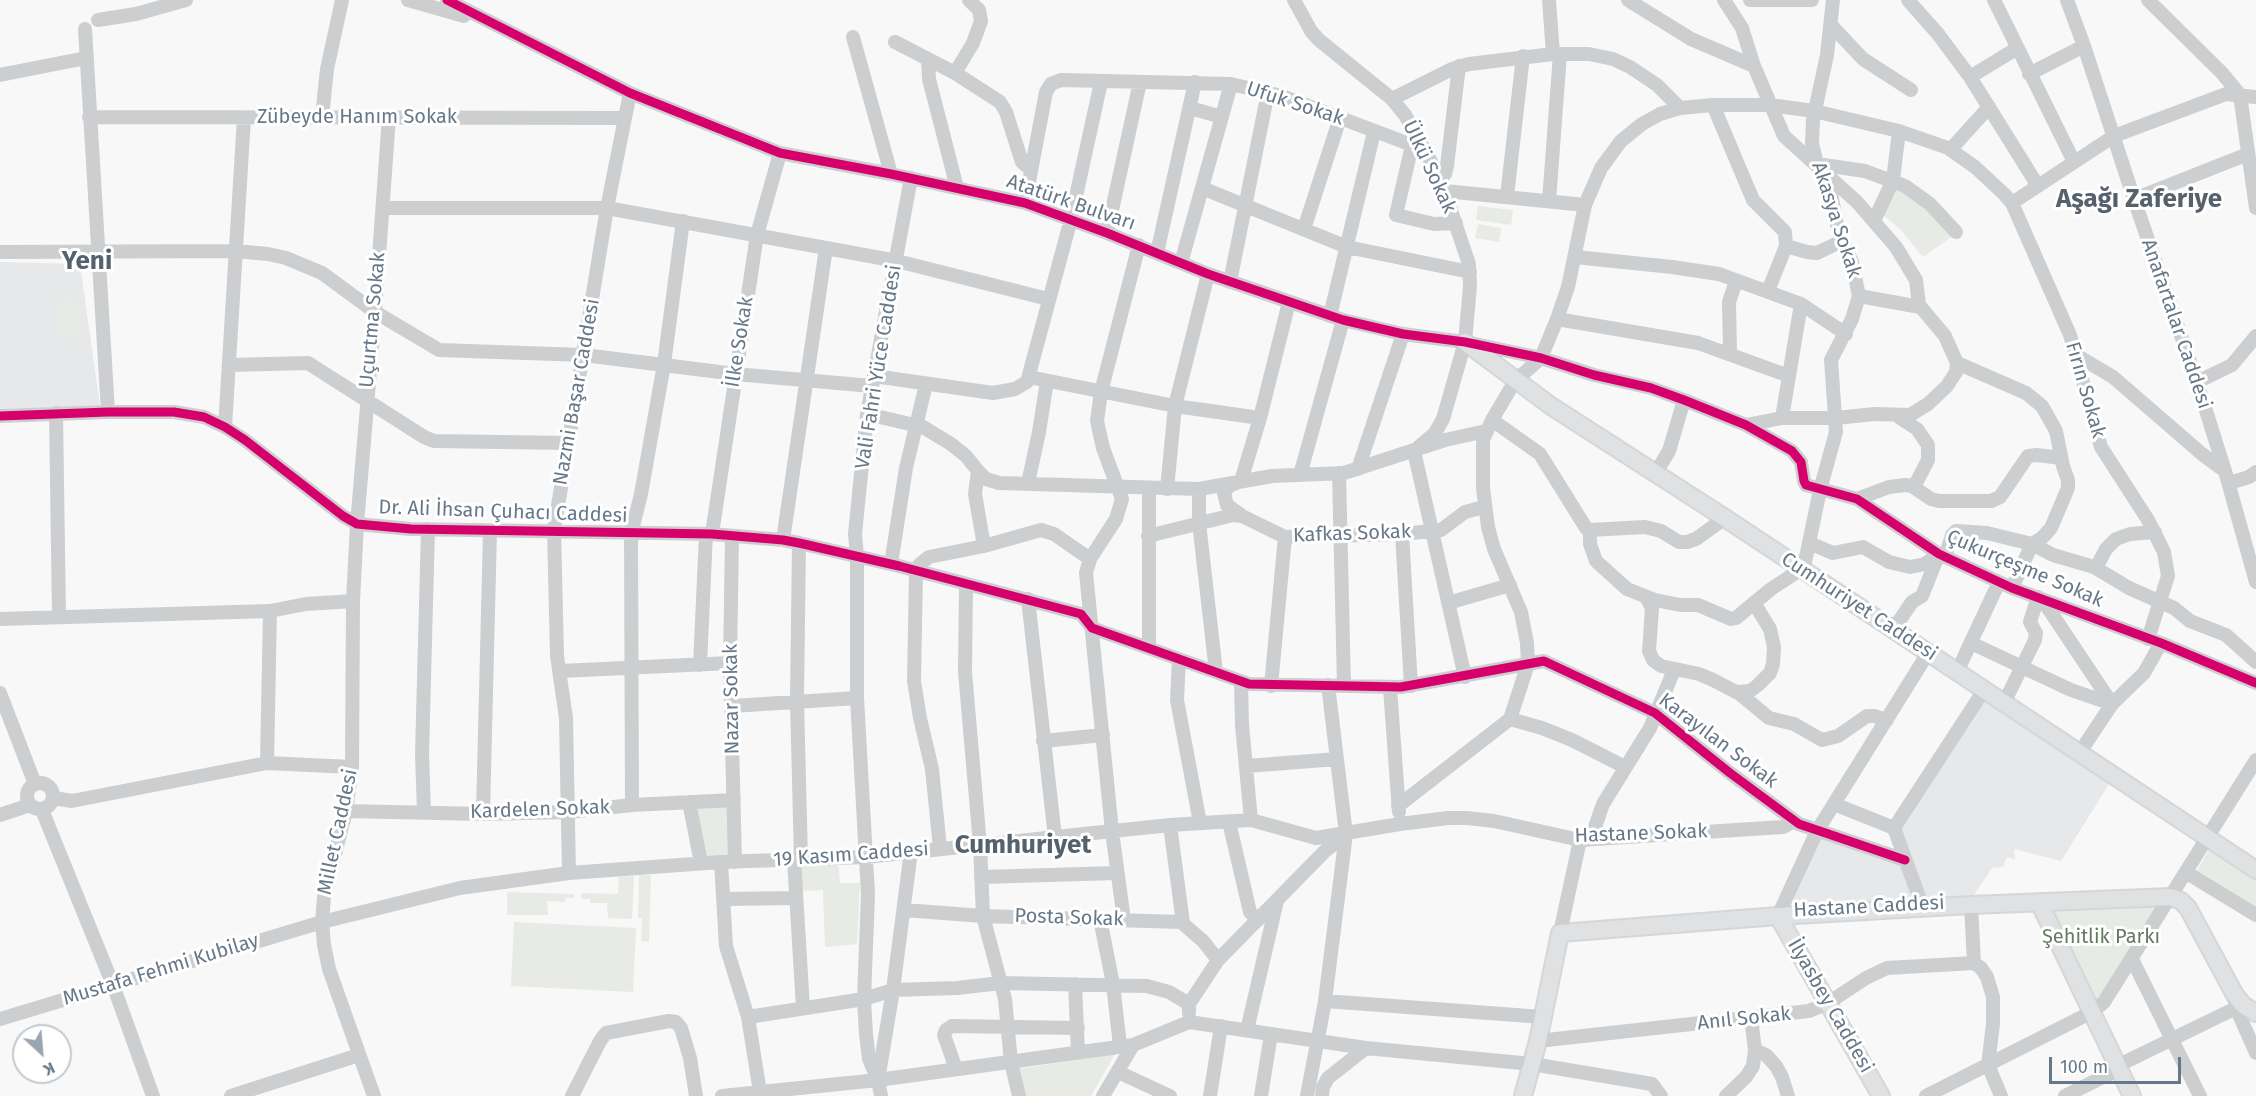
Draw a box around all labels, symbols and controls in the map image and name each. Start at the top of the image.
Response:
street label: Ufuk Sokak [1243,77,1347,131]
street label: Zübeyde Hanım Sokak [257,105,457,129]
street label: Ülkü Sokak [1397,117,1461,217]
street label: Akasya Sokak [1806,159,1866,281]
street label: Atatürk Bulvarı [1003,170,1139,236]
district label: Aşağı Zaferiye [2056,184,2222,216]
street label: Anafartalar Caddesi [2136,236,2216,412]
district label: Yeni [62,246,112,278]
street label: Uçurtma Sokak [355,251,391,389]
street label: Vali Fahri Yüce Caddesi [851,263,907,471]
street label: İlke Sokak [721,295,759,389]
street label: Nazmi Başar Caddesi [549,297,605,487]
street label: Fırın Sokak [2060,339,2110,441]
street label: Dr. Ali İhsan Çuhacı Caddesi [378,496,628,528]
street label: Kafkas Sokak [1293,520,1411,548]
street label: Çukurçeşme Sokak [1943,525,2107,613]
street label: Cumhuriyet Caddesi [1776,548,1942,666]
street label: Nazar Sokak [719,644,745,754]
street label: Karayılan Sokak [1654,688,1782,794]
street label: Millet Caddesi [313,767,363,897]
street label: Kardelen Sokak [470,796,610,824]
street label: Hastane Sokak [1574,820,1708,848]
district label: Cumhuriyet [955,830,1091,862]
street label: 19 Kasım Caddesi [772,838,930,872]
street label: Hastane Caddesi [1793,891,1945,923]
street label: Posta Sokak [1014,904,1124,932]
park label: Şehitlik Parkı [2042,925,2160,949]
street label: Mustafa Fehmi Kubilay [60,929,262,1011]
street label: İlyasbey Caddesi [1782,935,1878,1077]
street label: Anıl Sokak [1696,1002,1792,1036]
north arrow [12,1024,72,1084]
scale bar [2052,1045,2184,1083]
text: 100 m [2060,1056,2108,1078]
text: K [41,1058,58,1080]

